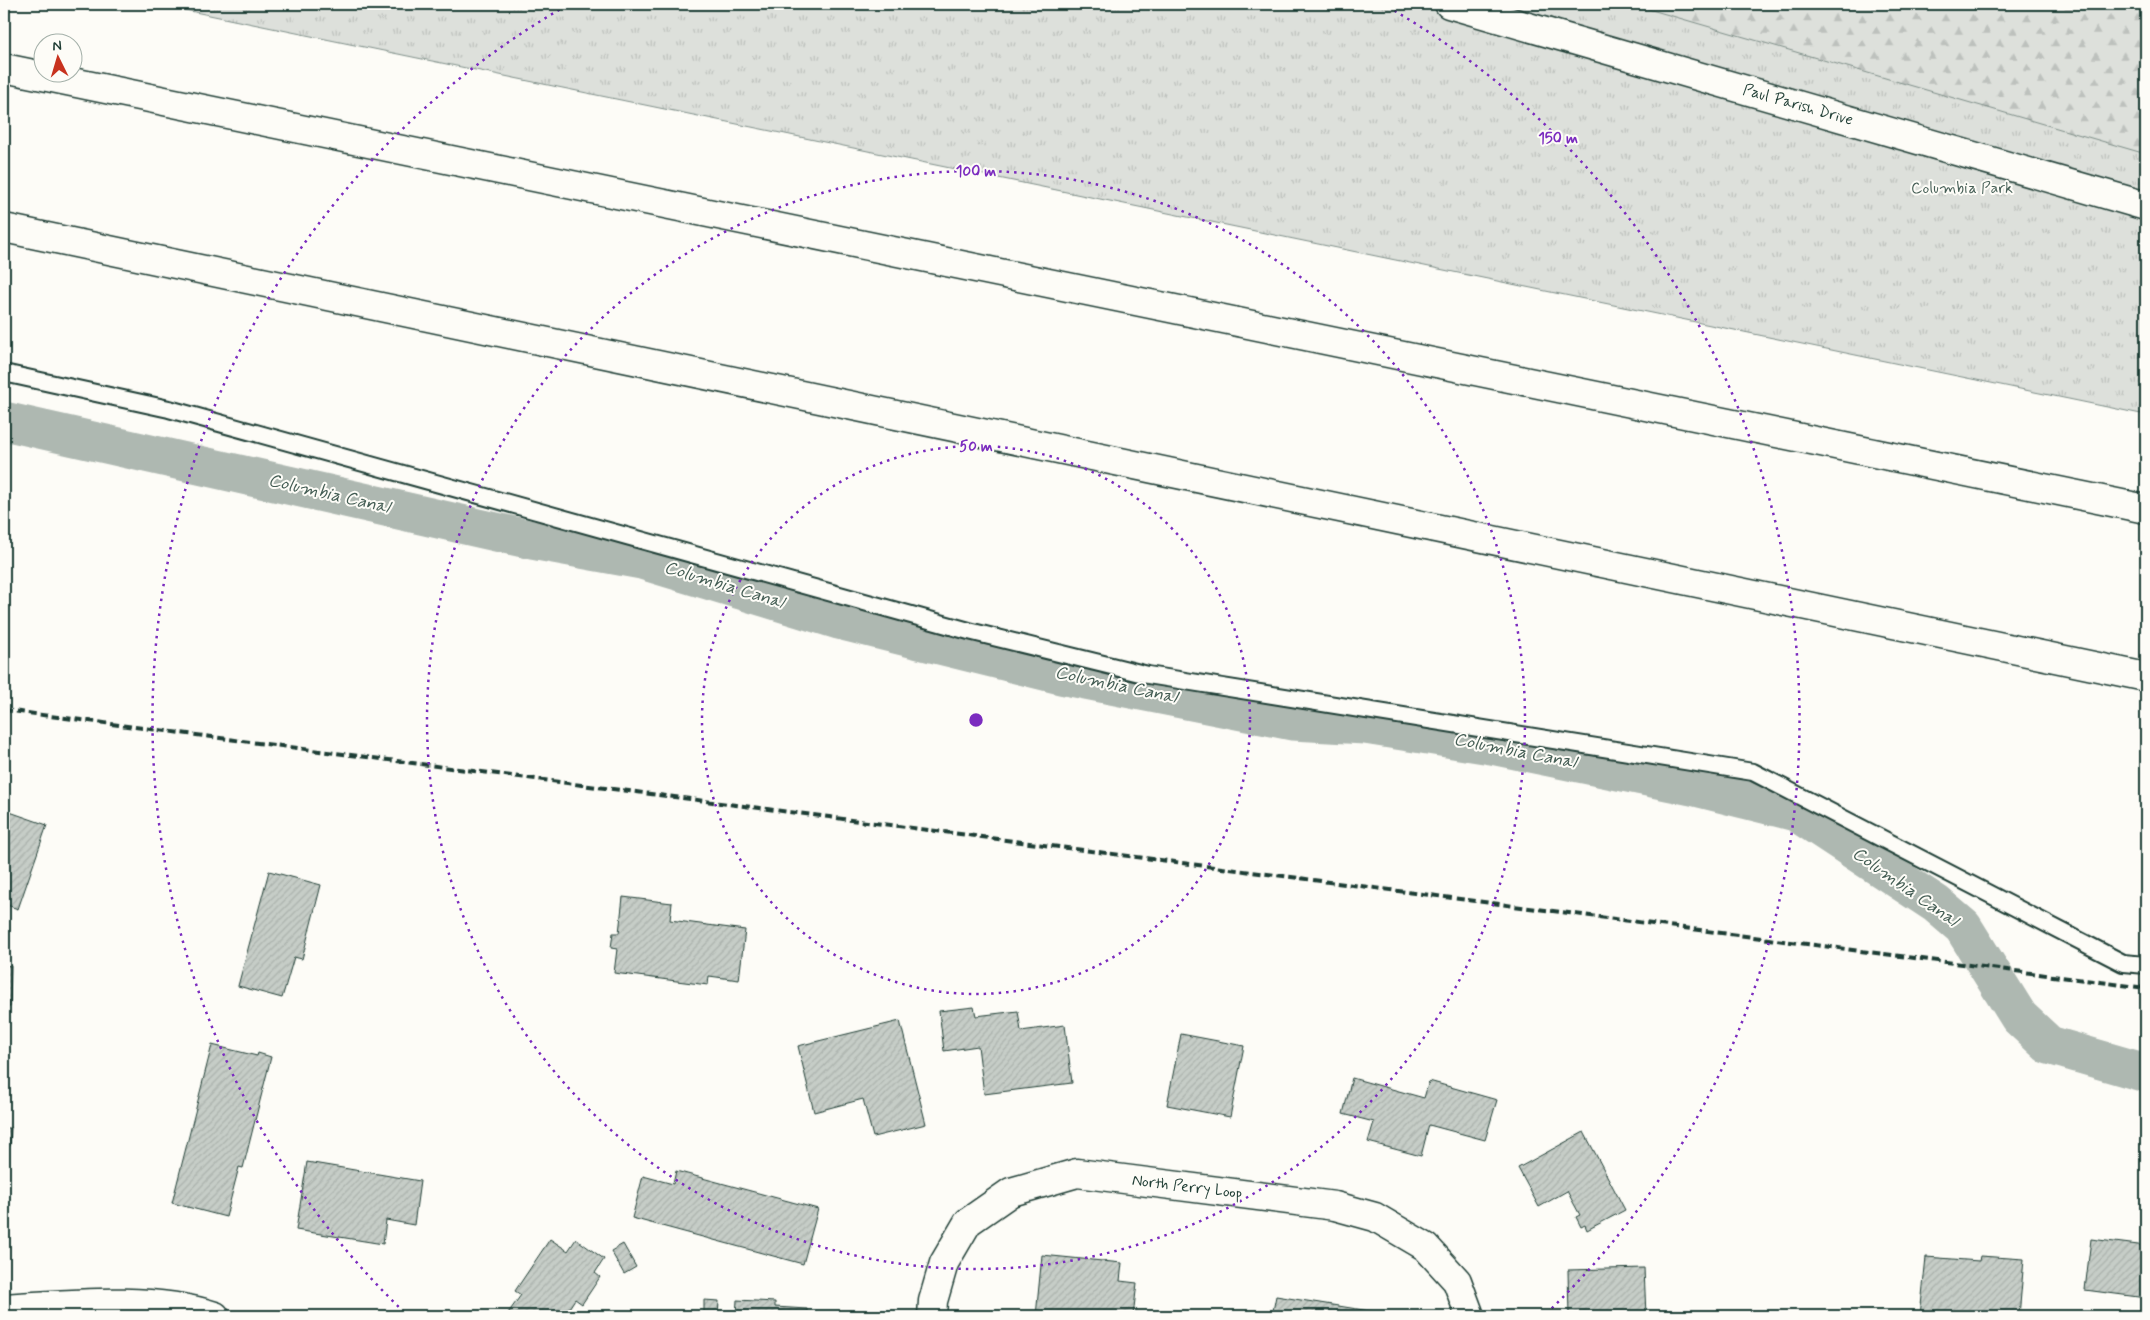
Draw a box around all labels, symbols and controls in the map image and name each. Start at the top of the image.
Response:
north arrow [32,32,82,82]
text: N [52,37,62,55]
street label: Paul Parish Drive [1740,79,1856,131]
text: 150 m [1538,129,1578,149]
text: 100 m [956,162,996,182]
park label: Columbia Park [1911,178,2013,199]
text: 50 m [959,437,993,457]
water label: Columbia Canal [266,468,395,520]
water label: Columbia Canal [661,555,789,615]
water label: Columbia Canal [1053,660,1182,710]
centre of rings [967,711,985,729]
water label: Columbia Canal [1452,727,1581,775]
water label: Columbia Canal [1847,842,1965,934]
street label: North Perry Loop [1131,1170,1243,1204]

